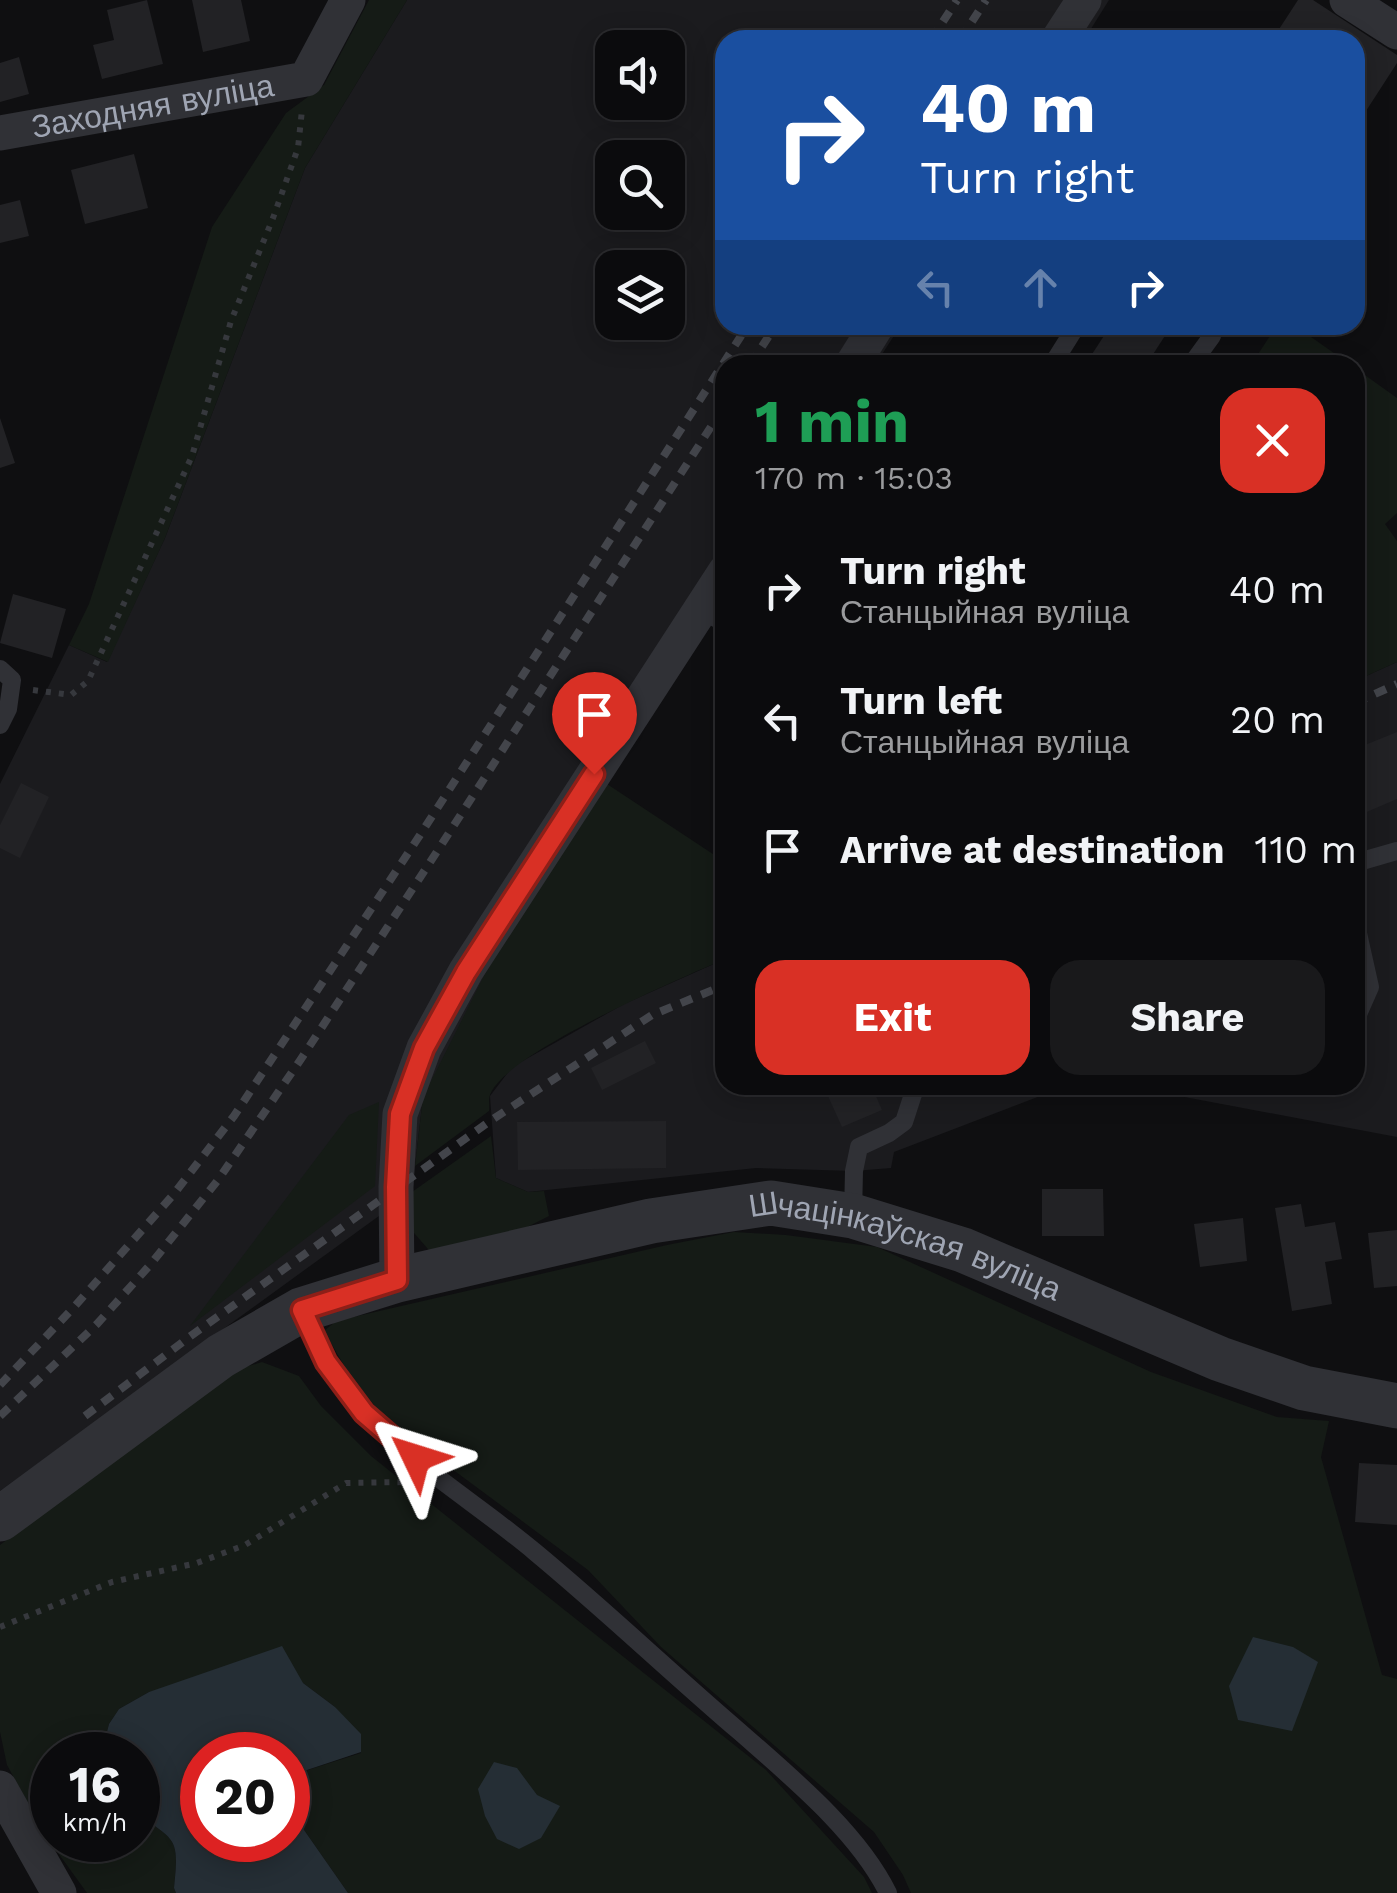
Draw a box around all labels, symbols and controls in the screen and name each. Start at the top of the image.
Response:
map controls [595,30,685,340]
button: sound [595,30,685,120]
street label: Заходняя вуліца [29,66,277,146]
text: 40 m [920,67,1096,149]
icon: right [755,70,885,200]
button: search [595,140,685,230]
text: Turn right [920,151,1134,204]
button: layers [595,250,685,340]
icon: left [908,260,963,315]
icon: ahead [1013,260,1068,315]
icon: right [1118,260,1173,315]
text: 1 min [755,386,909,457]
button: close [1220,388,1325,493]
text: 170 m · 15:03 [755,459,953,497]
text: Turn right [840,549,1026,593]
icon: right [755,563,810,618]
text: 40 m [1229,568,1325,612]
text: Станцыйная вуліца [840,593,1129,631]
pin [552,672,637,775]
text: Turn left [840,679,1002,723]
icon: arrive [567,687,622,742]
icon: left [755,693,810,748]
text: 20 m [1230,698,1325,742]
text: Станцыйная вуліца [840,723,1129,761]
icon: arrive [755,823,810,878]
text: Arrive at destination [840,828,1225,872]
text: 110 m [1255,828,1357,872]
button: Exit [755,960,1030,1075]
button: Share [1050,960,1325,1075]
street label: Шчацінкаўская вуліца [746,1183,1067,1309]
position arrow [364,1406,468,1510]
speed limit sign: 20 [180,1732,310,1862]
text: 16 [69,1755,121,1814]
text: km/h [63,1808,127,1837]

